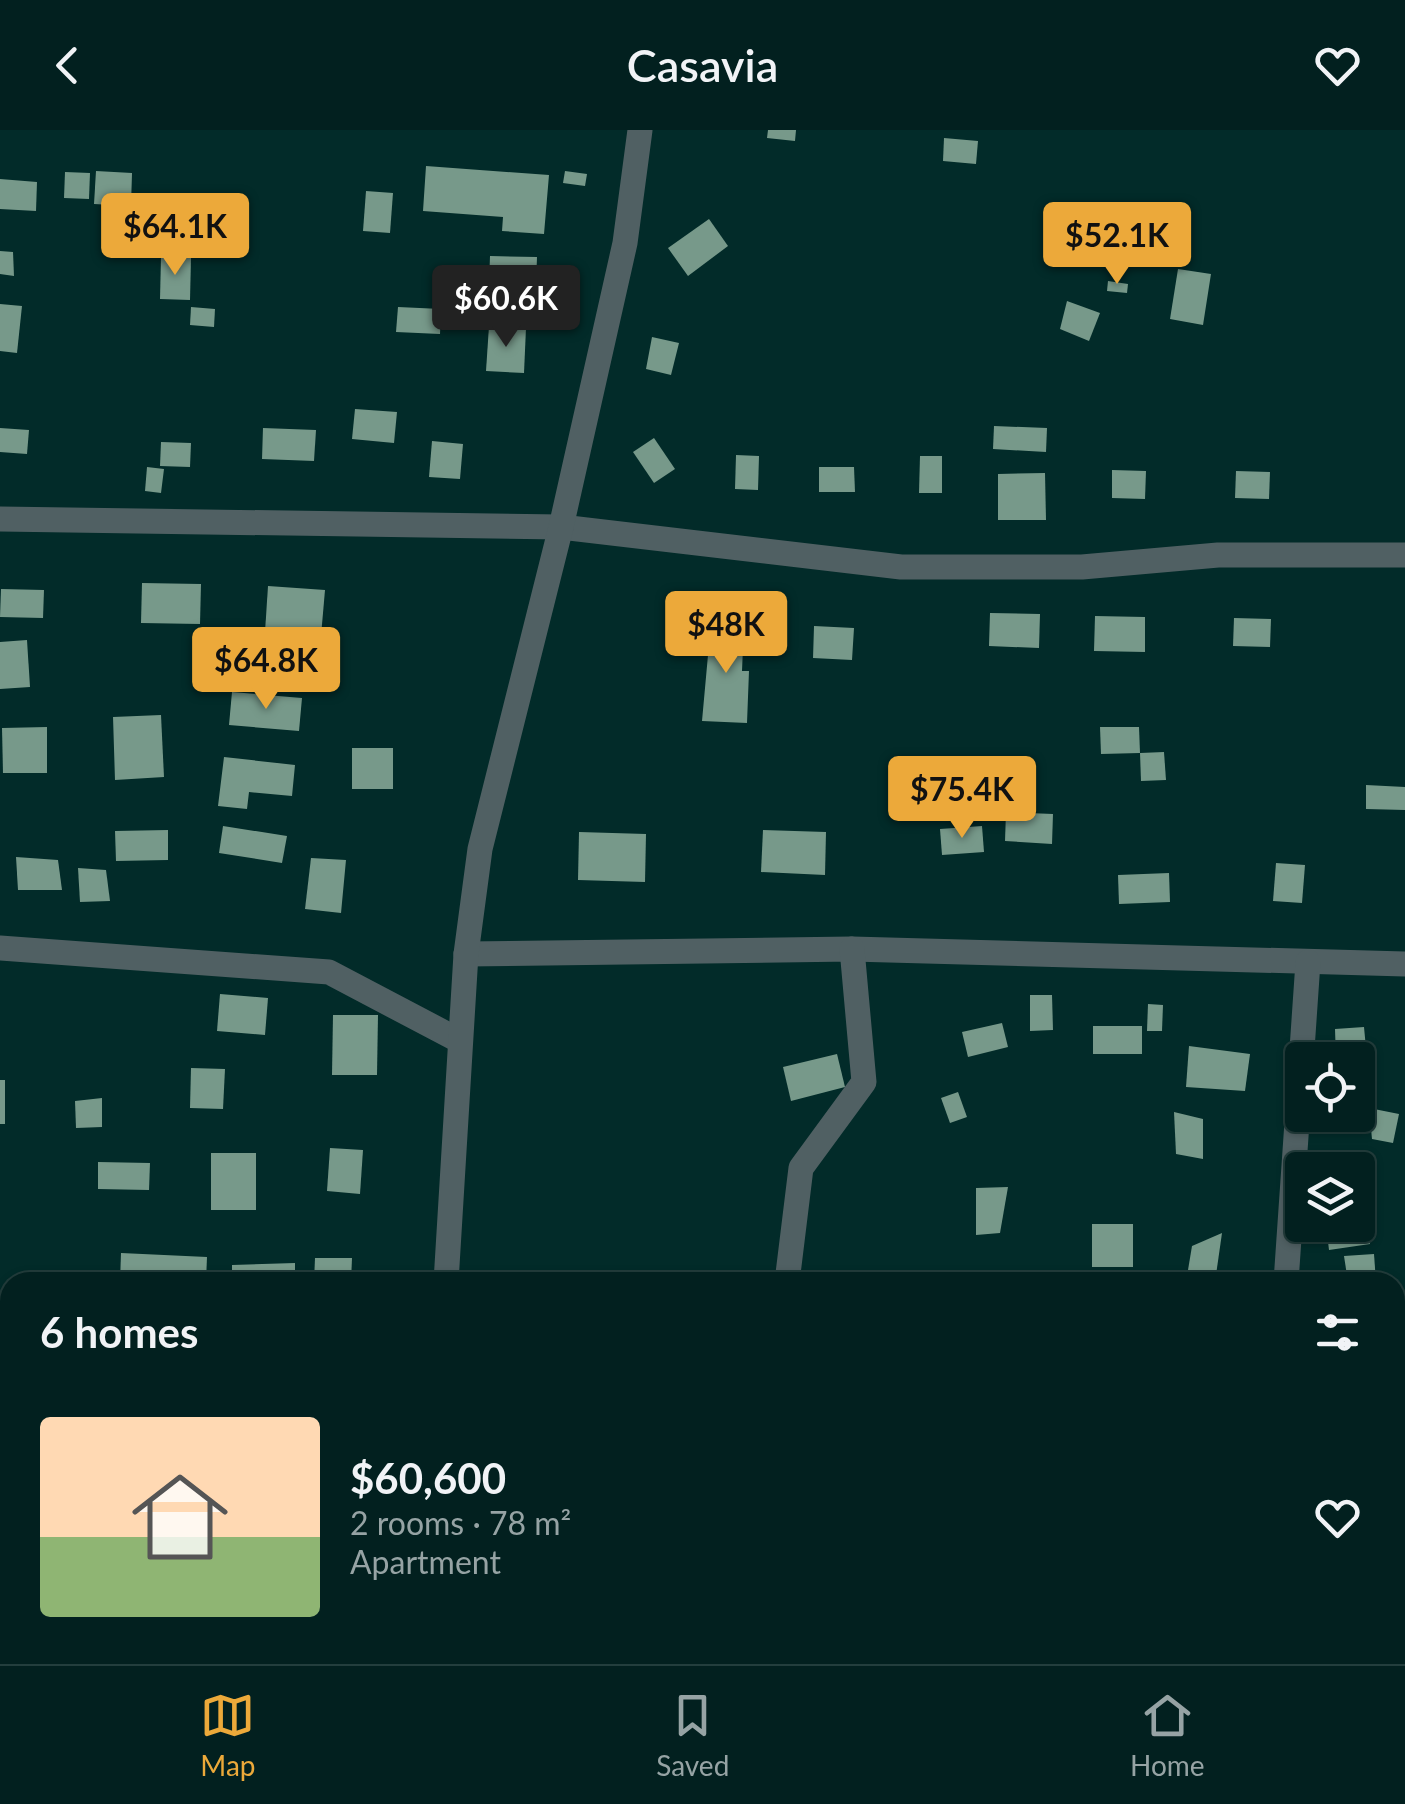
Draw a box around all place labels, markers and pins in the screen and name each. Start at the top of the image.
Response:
pin: $64.1K [94,193,256,278]
pin: $52.1K [1036,202,1198,287]
pin: $60.6K [425,265,587,350]
pin: $48K [667,591,785,676]
pin: $64.8K [185,627,347,712]
pin: $75.4K [881,756,1043,841]

